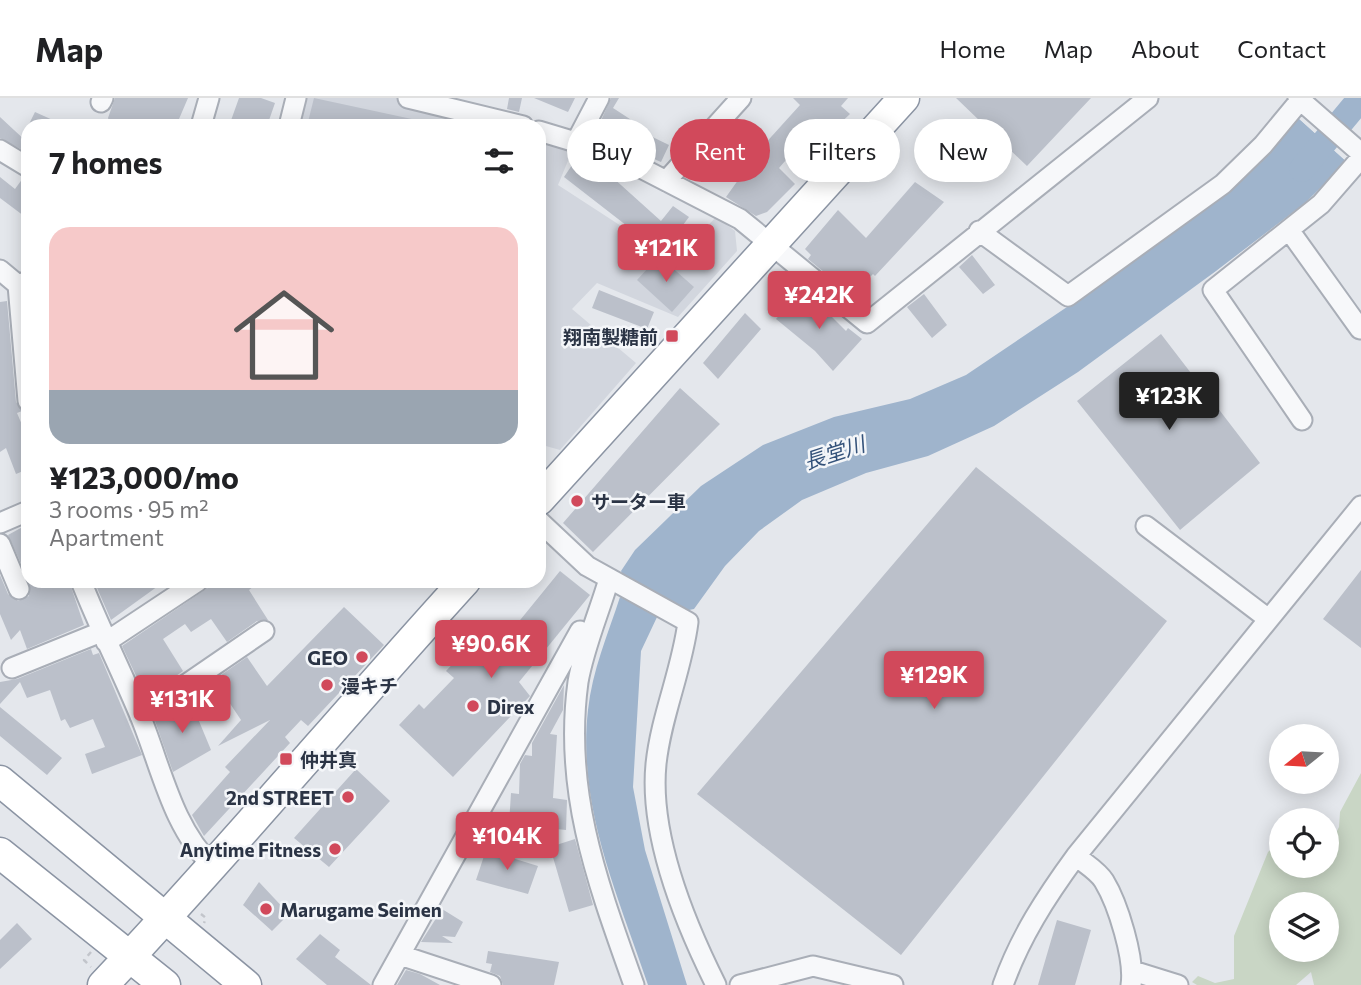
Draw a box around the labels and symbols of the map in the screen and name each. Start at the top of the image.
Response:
pin: ¥121K [617,225,715,284]
pin: ¥242K [770,272,868,331]
place label: 翔南製糖前 [563,325,658,348]
marker: 翔南製糖前 [664,328,680,344]
pin: ¥123K [1120,372,1218,432]
water label: 長堂川 [800,430,870,474]
place label: サーター車 [591,490,686,513]
marker: サーター車 [569,493,585,509]
pin: ¥90.6K [434,620,548,680]
place label: GEO [307,646,348,669]
marker: GEO [354,649,370,665]
pin: ¥129K [885,652,983,711]
place label: 漫キチ [341,674,398,697]
pin: ¥131K [133,676,231,735]
marker: 漫キチ [319,677,335,693]
place label: Direx [487,695,535,718]
marker: Direx [465,698,481,714]
north arrow [1269,724,1339,794]
place label: 仲井真 [300,748,357,771]
marker: 仲井真 [278,751,294,767]
place label: 2nd STREET [226,786,334,809]
marker: 2nd STREET [340,789,356,805]
pin: ¥104K [458,812,556,872]
place label: Anytime Fitness [180,838,321,861]
marker: Anytime Fitness [327,841,343,857]
place label: Marugame Seimen [280,898,442,921]
marker: Marugame Seimen [258,901,274,917]

